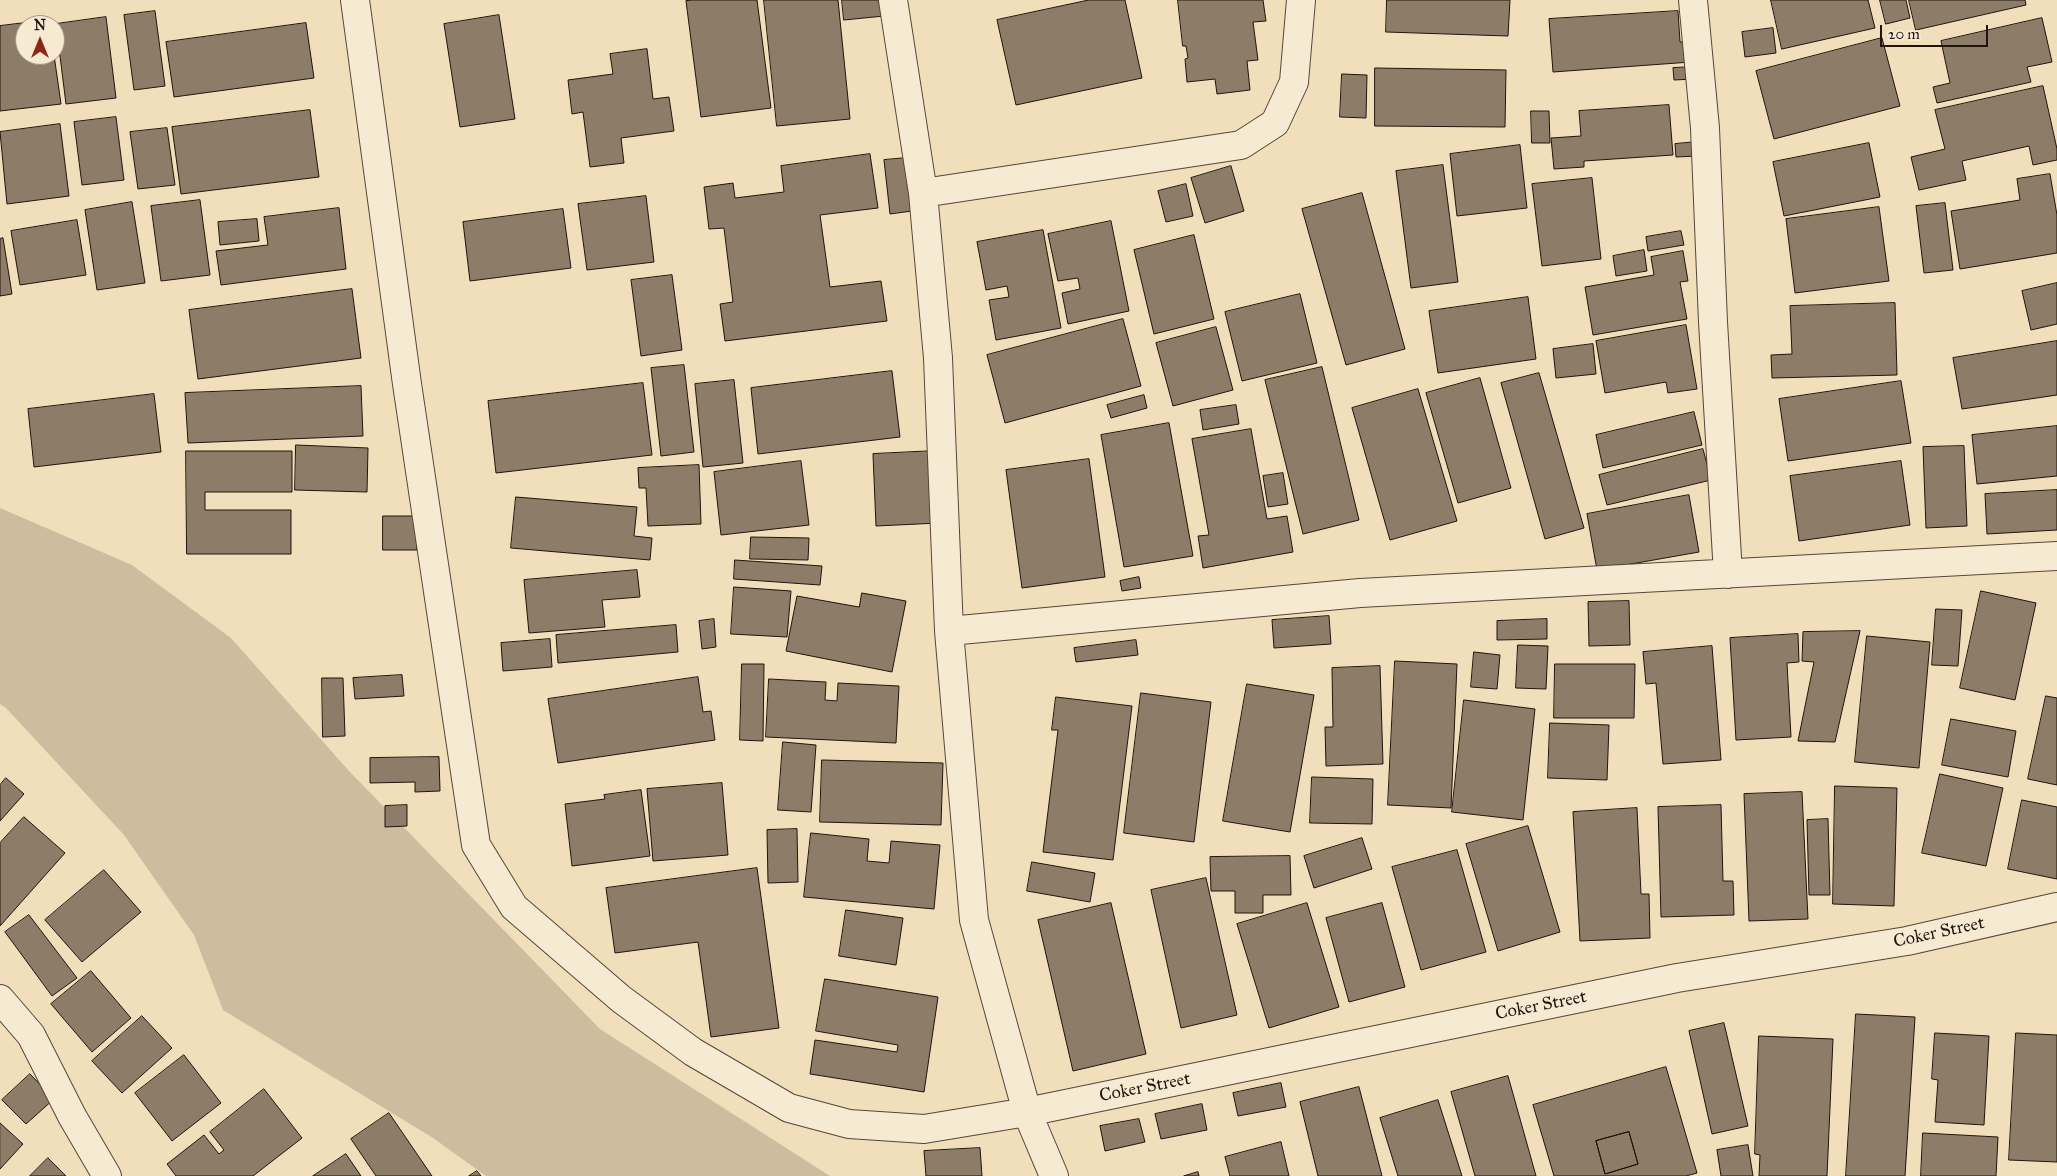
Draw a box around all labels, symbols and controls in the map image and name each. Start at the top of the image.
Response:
north arrow [15,15,65,65]
scale bar [1882,15,1990,47]
text: N [34,17,46,34]
text: 20 m [1888,25,1920,43]
street label: Coker Street [1892,913,1986,953]
street label: Coker Street [1494,987,1588,1025]
street label: Coker Street [1098,1069,1192,1107]

